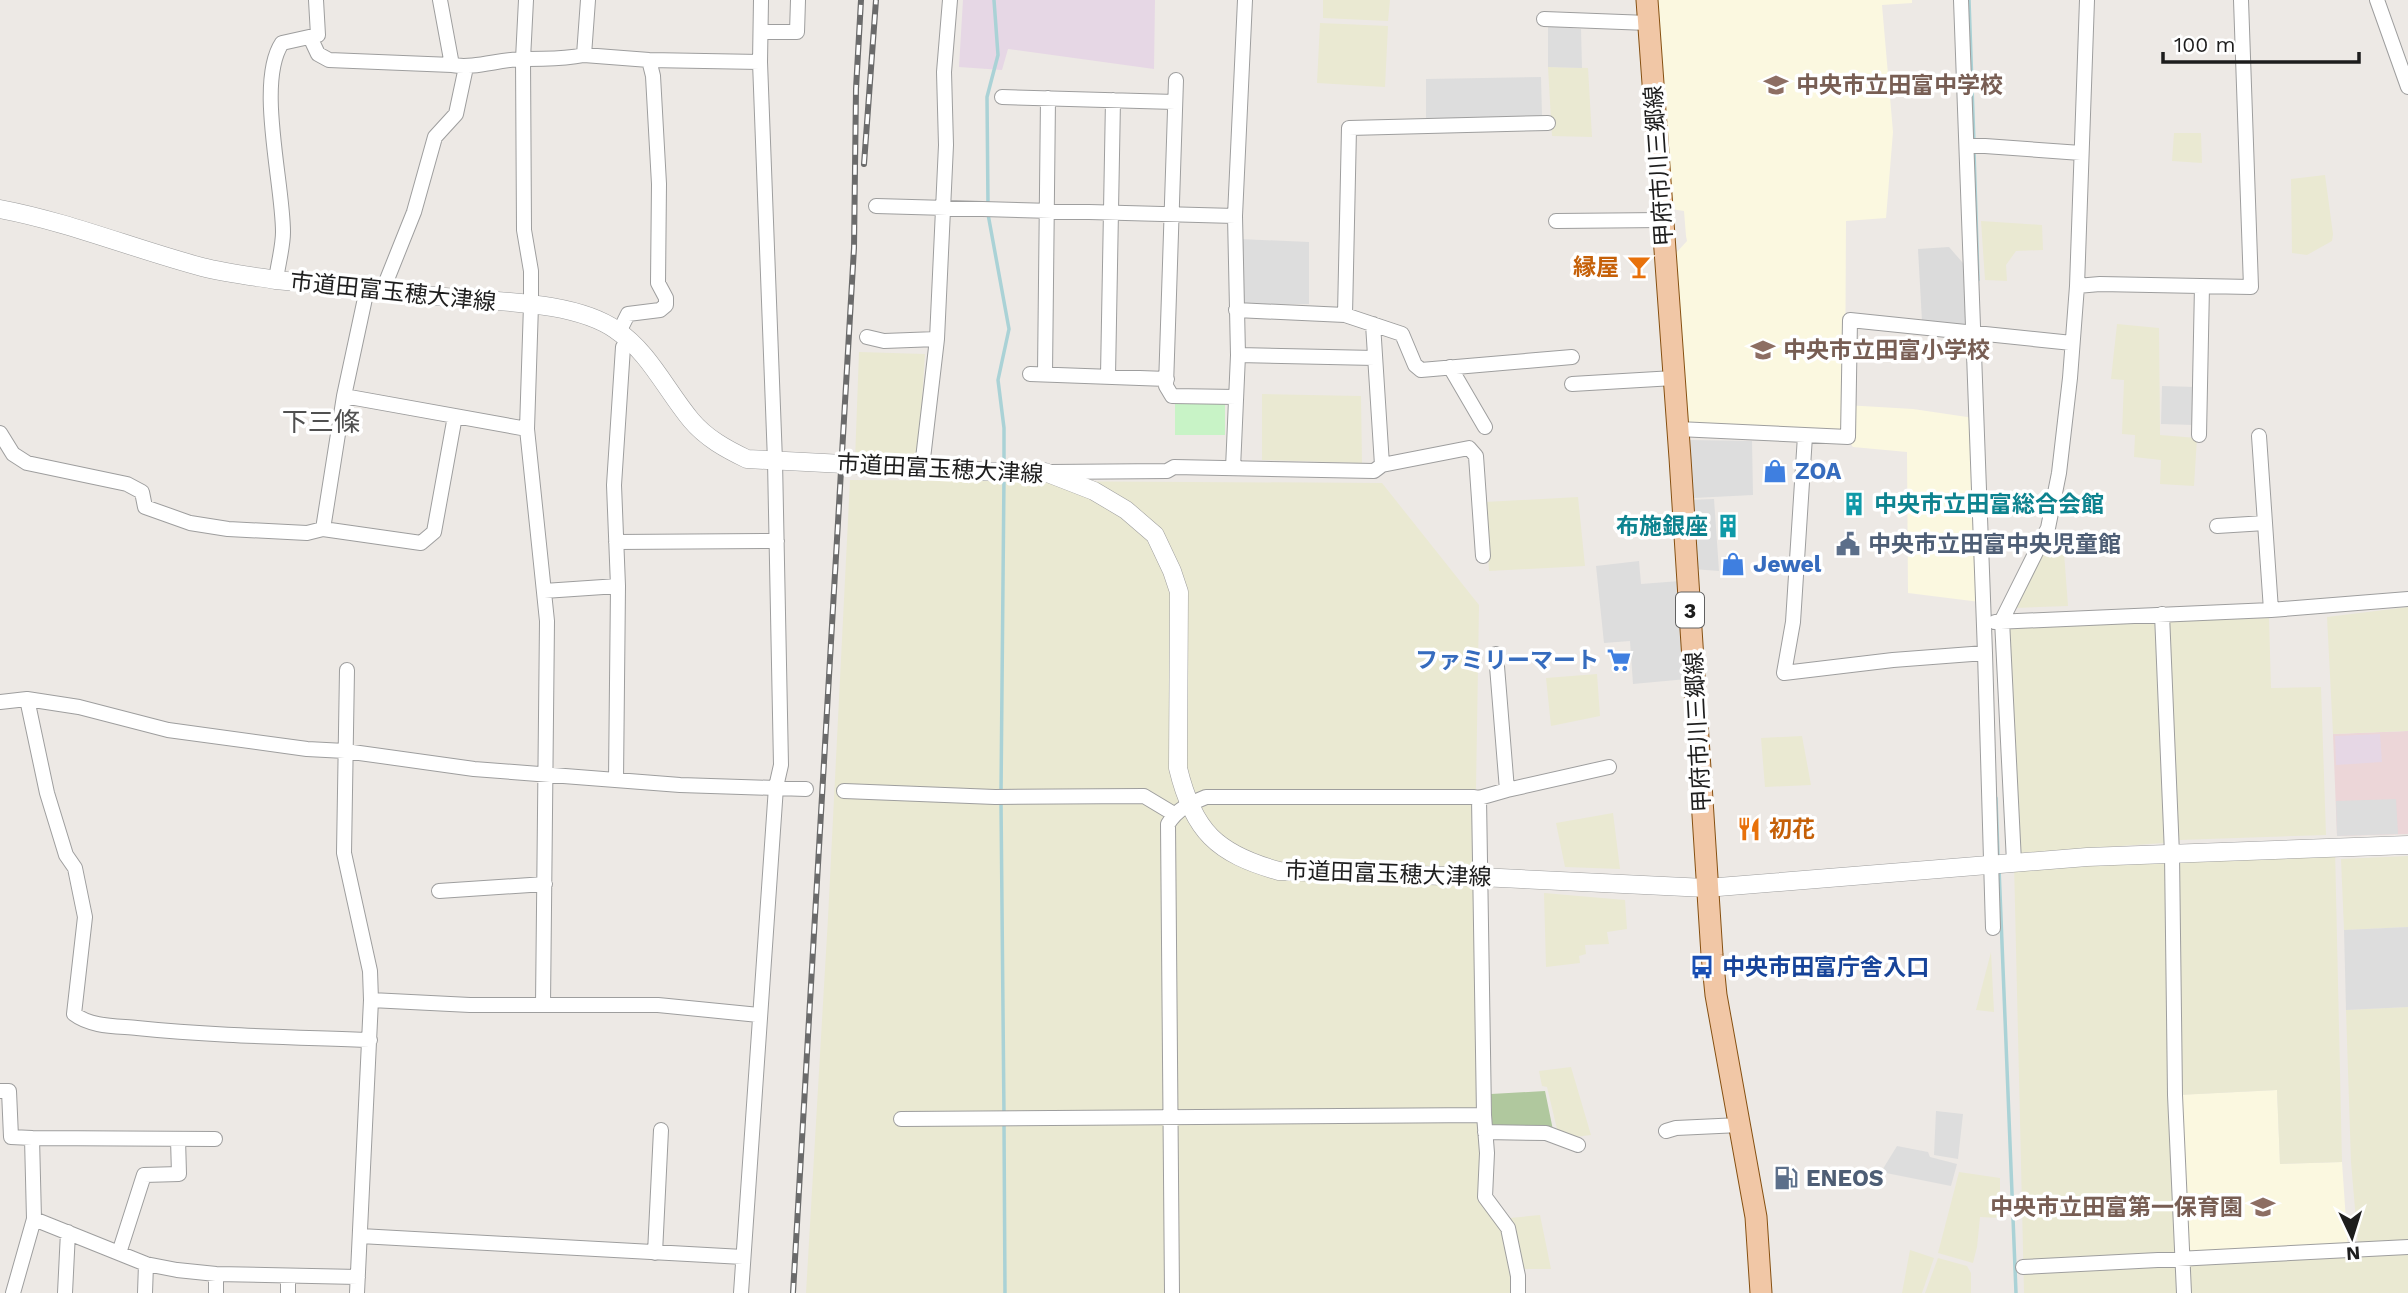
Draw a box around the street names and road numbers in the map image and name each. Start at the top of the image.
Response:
street label: 甲府市川三郷線 [1640,85,1678,247]
street label: 市道田富玉穂大津線 [289,268,497,316]
street label: 市道田富玉穂大津線 [836,450,1044,488]
road number: 3 [1676,592,1704,628]
street label: 甲府市川三郷線 [1680,651,1716,813]
street label: 市道田富玉穂大津線 [1284,857,1492,891]

